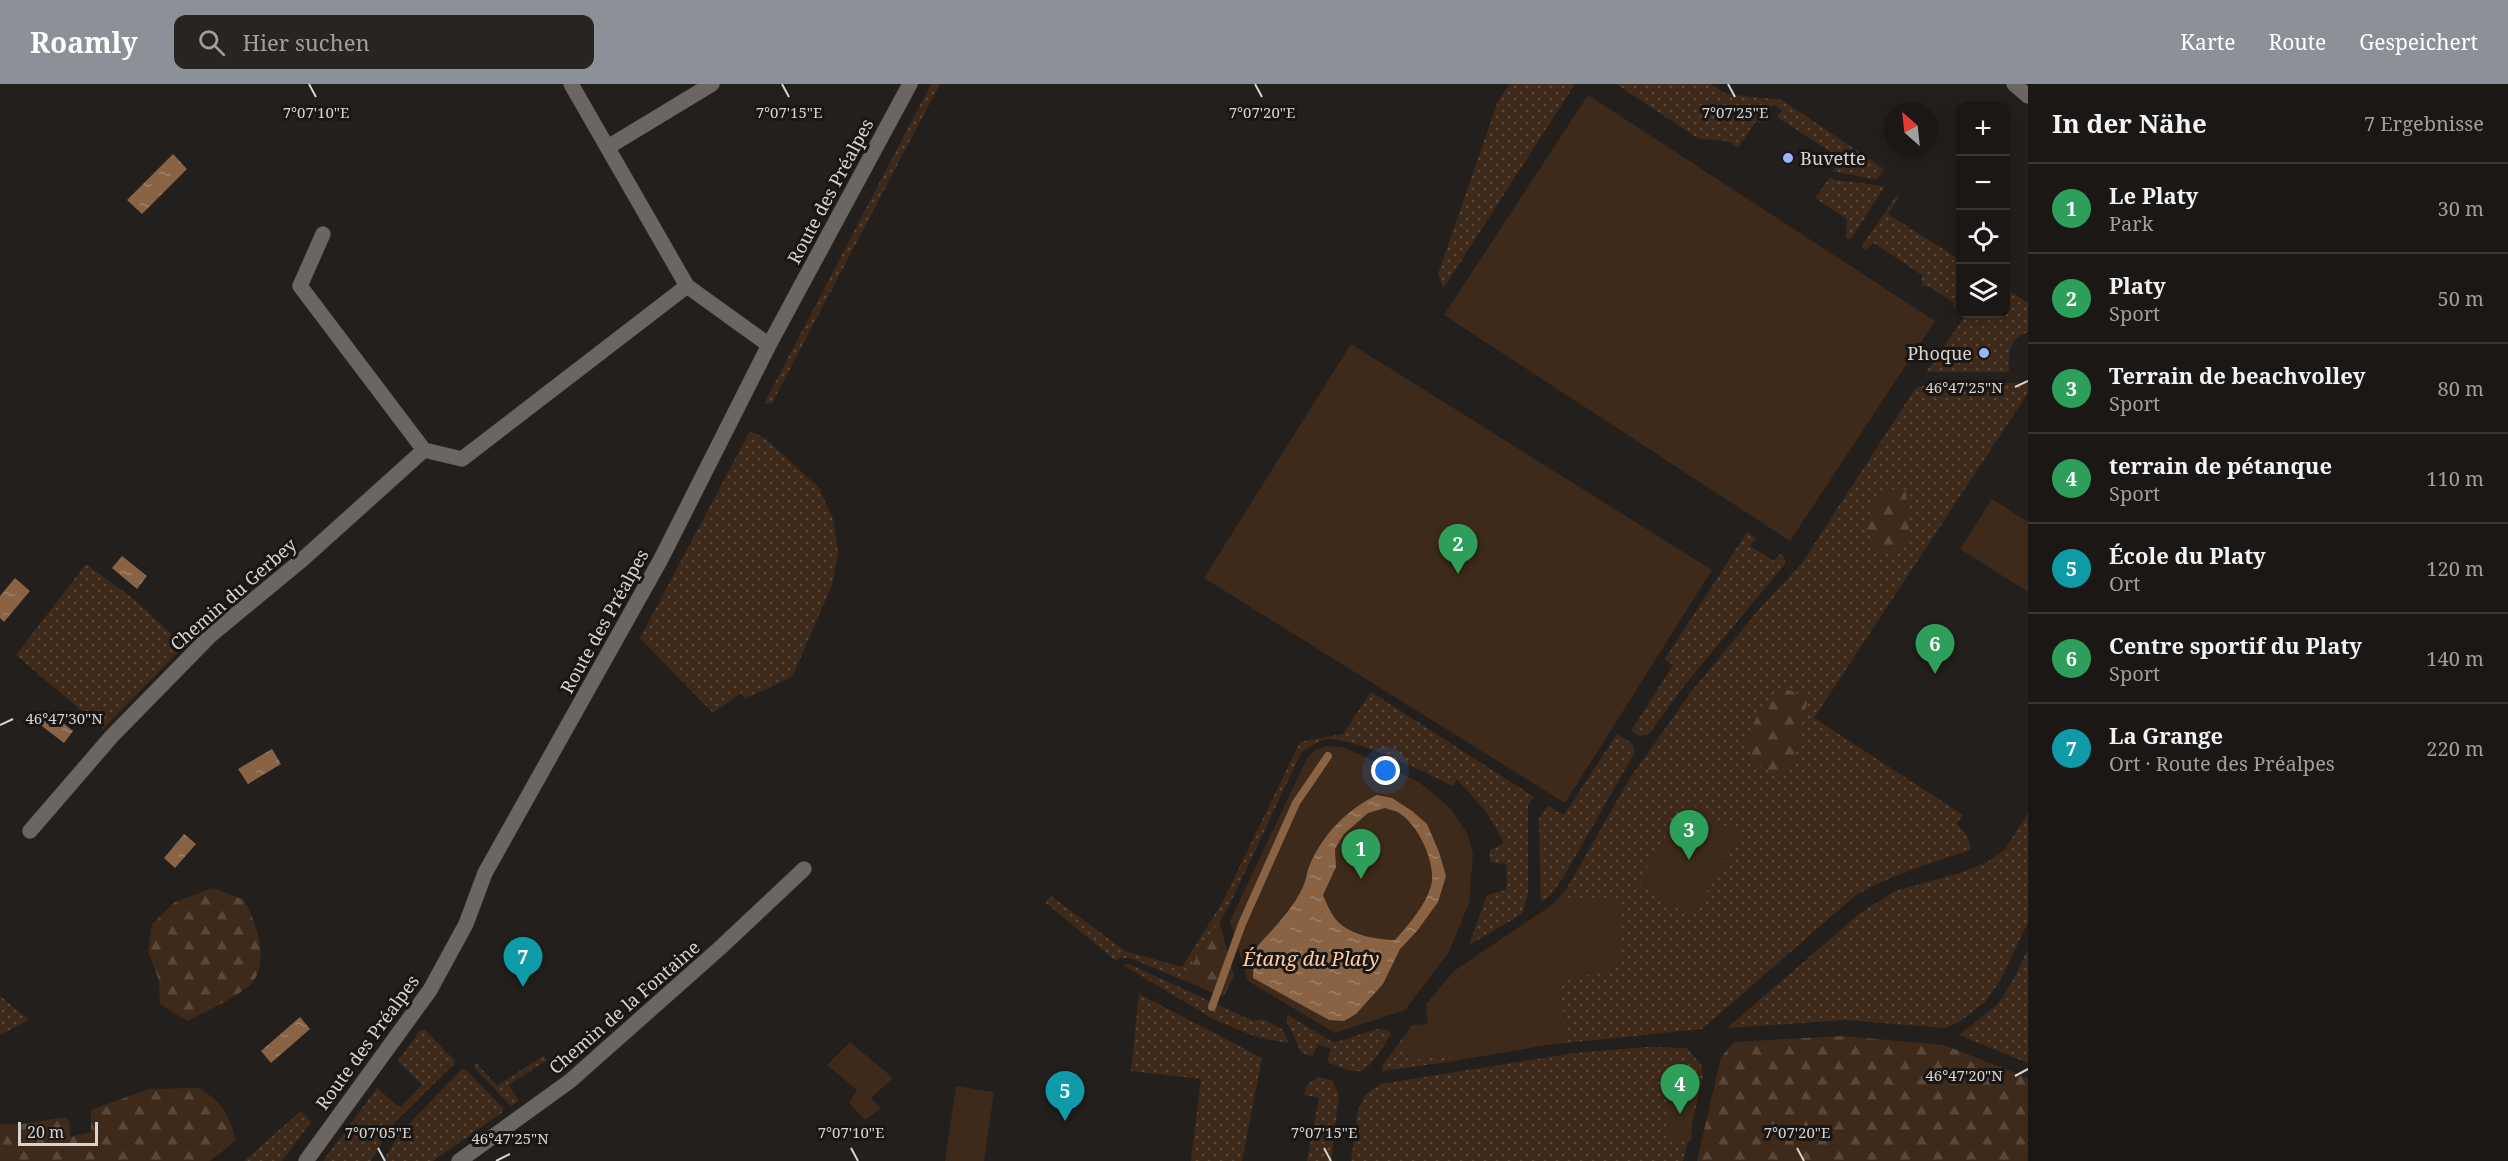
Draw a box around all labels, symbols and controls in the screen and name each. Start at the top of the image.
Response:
search box [174,15,594,69]
text: Roamly [30,23,138,61]
icon: search [195,26,228,59]
text: Hier suchen [243,27,370,57]
text: Karte [2180,28,2235,56]
text: Route [2268,28,2326,56]
text: Gespeichert [2359,28,2478,56]
text: 7°07'10"E [283,102,349,122]
text: 7°07'15"E [756,102,822,122]
text: 7°07'20"E [1229,102,1295,122]
text: 7°07'25"E [1702,102,1768,122]
north arrow [1884,102,1938,156]
map controls [1956,102,2010,318]
button: + [1956,102,2010,156]
text: In der Nähe [2052,105,2207,141]
text: 7 Ergebnisse [2364,110,2484,137]
street label: Route des Préalpes [782,114,878,268]
place label: Buvette [1800,146,1866,170]
marker: Buvette [1781,151,1795,165]
button: − [1956,156,2010,210]
text: Le Platy [2109,180,2198,210]
text: 1 [2066,195,2077,222]
text: 30 m [2438,195,2484,222]
button: locate [1956,210,2010,264]
text: Park [2109,210,2153,237]
button: layers [1956,264,2010,318]
text: Platy [2109,270,2166,300]
text: 2 [2066,285,2077,312]
text: 50 m [2438,285,2484,312]
text: Sport [2109,300,2160,327]
place label: Phoque [1907,341,1972,365]
marker: Phoque [1977,346,1991,360]
text: Terrain de beachvolley [2109,360,2366,390]
text: 3 [2066,375,2077,402]
text: 80 m [2438,375,2484,402]
text: 46°47'25"N [1925,377,2003,397]
text: Sport [2109,390,2160,417]
text: terrain de pétanque [2109,450,2332,480]
text: 4 [2066,465,2077,492]
text: 110 m [2426,465,2484,492]
text: Sport [2109,480,2160,507]
pin: 2 [1438,524,1478,574]
street label: Chemin du Gerbey [165,532,302,656]
text: École du Platy [2109,540,2266,570]
street label: Route des Préalpes [554,545,654,697]
text: 5 [2066,555,2077,582]
text: 120 m [2426,555,2484,582]
text: Ort [2109,570,2140,597]
pin: 6 [1916,624,1954,674]
text: Centre sportif du Platy [2109,630,2362,660]
text: 6 [2066,645,2077,672]
text: 140 m [2426,645,2484,672]
text: Sport [2109,660,2160,687]
text: 46°47'30"N [25,708,103,728]
text: La Grange [2109,720,2223,750]
text: 7 [2066,735,2077,762]
text: 220 m [2426,735,2484,762]
text: Ort · Route des Préalpes [2109,750,2335,777]
your location [1371,756,1400,785]
pin: 3 [1670,810,1708,860]
pin: 1 [1342,830,1380,879]
street label: Chemin de la Fontaine [544,935,704,1079]
pin: 7 [504,938,542,987]
water label: Étang du Platy [1242,945,1379,972]
street label: Route des Préalpes [310,970,424,1114]
pin: 4 [1660,1064,1700,1114]
text: 46°47'20"N [1925,1065,2003,1085]
pin: 5 [1046,1072,1084,1121]
scale bar [18,1119,98,1146]
text: 20 m [27,1121,64,1143]
text: 7°07'05"E [345,1122,411,1142]
text: 7°07'10"E [818,1122,884,1142]
text: 7°07'15"E [1291,1122,1357,1142]
text: 7°07'20"E [1764,1122,1830,1142]
text: 46°47'25"N [471,1128,549,1148]

